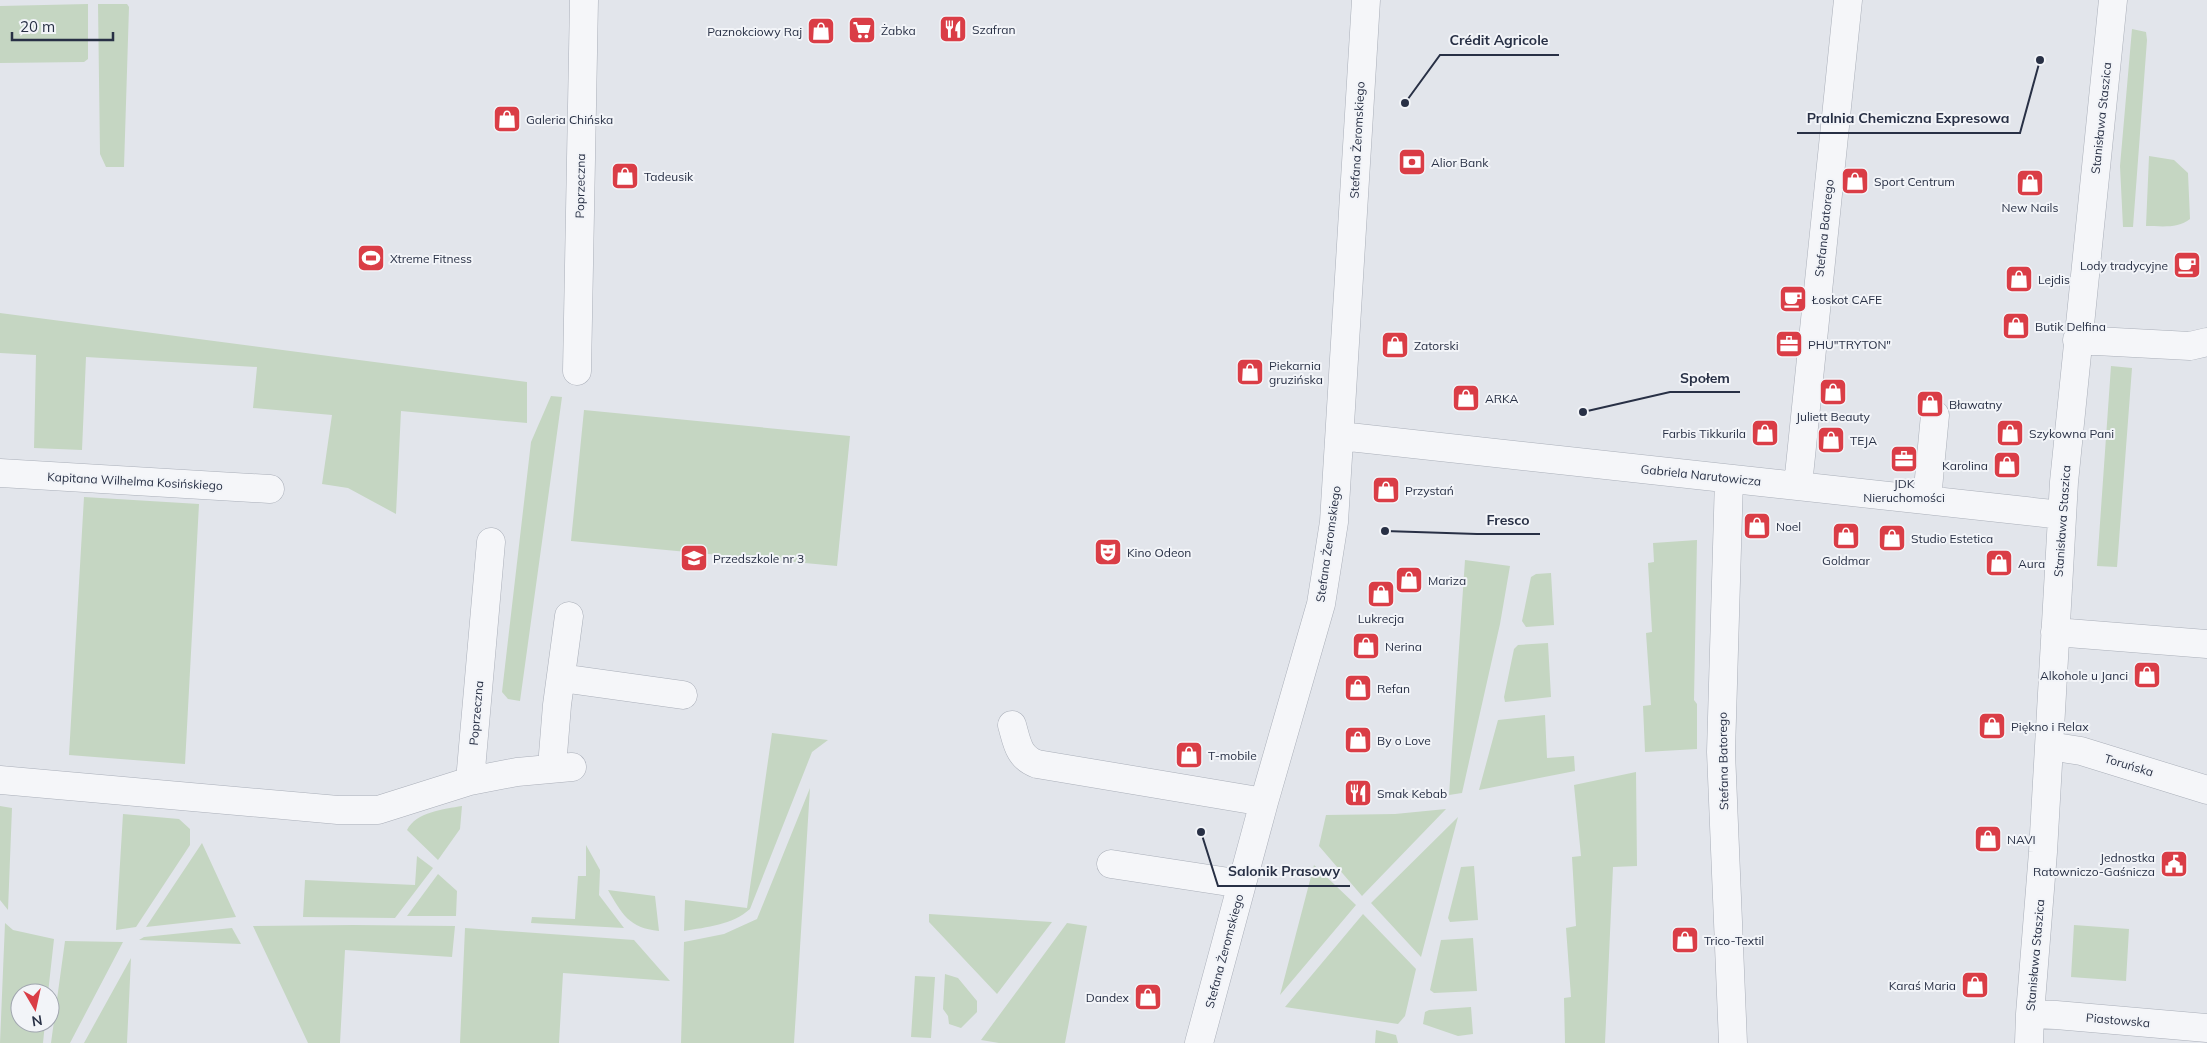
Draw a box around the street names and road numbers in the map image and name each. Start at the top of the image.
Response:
street label: Stanisława Staszica [2088,61,2114,175]
street label: Stefana Żeromskiego [1346,81,1368,199]
street label: Poprzeczna [572,153,588,219]
street label: Stefana Batorego [1811,178,1837,277]
street label: Gabriela Narutowicza [1640,461,1762,489]
street label: Stanisława Staszica [2051,464,2073,578]
street label: Kapitana Wilhelma Kosińskiego [47,469,223,493]
street label: Stefana Żeromskiego [1312,485,1344,603]
street label: Poprzeczna [466,680,486,746]
street label: Stefana Batorego [1715,712,1731,810]
street label: Toruńska [2103,750,2155,780]
street label: Stefana Żeromskiego [1202,892,1246,1010]
street label: Stanisława Staszica [2023,898,2047,1012]
street label: Piastowska [2085,1010,2151,1030]

